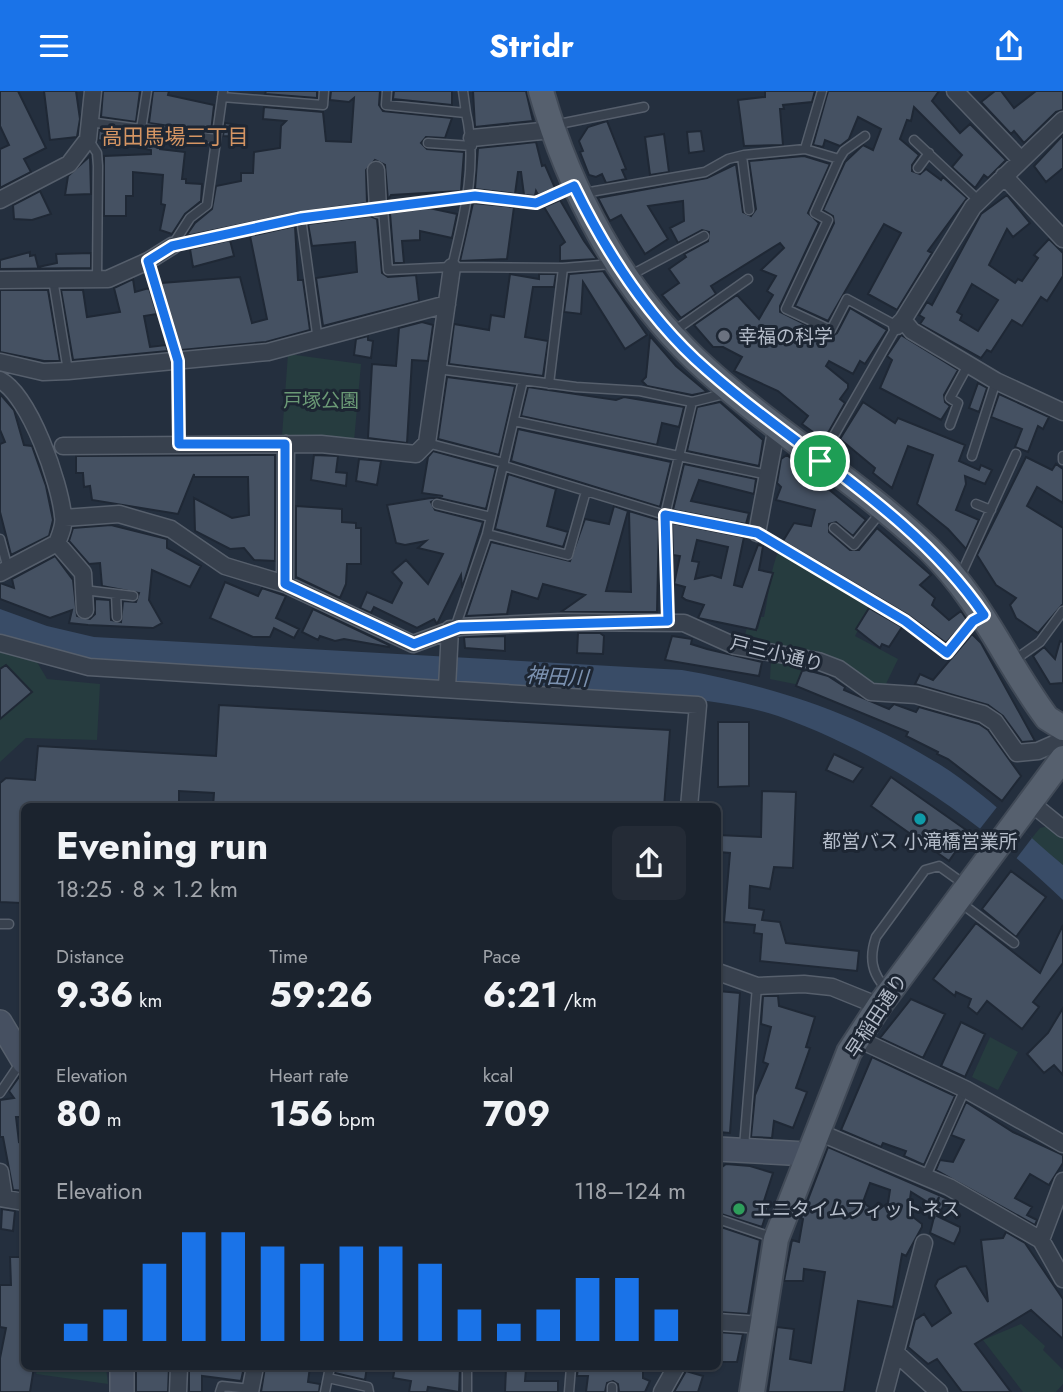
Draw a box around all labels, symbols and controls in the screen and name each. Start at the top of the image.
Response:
text: Stridr [489,23,574,69]
icon: menu [35,27,73,65]
icon: share [990,27,1028,65]
district label: 高田馬場三丁目 [102,122,249,152]
place label: 幸福の科学 [738,323,833,350]
marker: 幸福の科学 [716,328,732,344]
park label: 戸塚公園 [283,387,359,414]
pin [790,431,850,491]
icon: arrive [801,442,839,480]
street label: 戸三小通り [728,629,826,678]
water label: 神田川 [525,660,591,694]
marker: 都営バス 小滝橋営業所 [912,811,928,827]
text: Evening run [56,818,268,873]
button: share [612,826,686,900]
place label: 都営バス 小滝橋営業所 [822,828,1018,855]
text: 18:25 · 8 × 1.2 km [56,872,238,906]
text: Distance [56,943,124,970]
text: Time [269,943,308,970]
text: Pace [483,943,521,970]
street label: 早稲田通り [839,968,914,1062]
text: 9.36 [56,970,133,1020]
text: 59:26 [269,970,373,1020]
text: 6:21 [483,970,558,1020]
text: km [133,987,162,1014]
text: /km [558,987,597,1014]
text: Elevation [56,1062,128,1089]
text: Heart rate [269,1062,349,1089]
text: kcal [483,1062,513,1089]
text: 80 [56,1089,101,1139]
text: 156 [269,1089,333,1139]
text: 709 [483,1089,550,1139]
text: m [101,1106,122,1133]
text: bpm [333,1106,375,1133]
text: Elevation [56,1174,143,1208]
text: 118–124 m [574,1174,686,1208]
place label: エニタイムフィットネス [753,1196,960,1223]
marker: エニタイムフィットネス [731,1201,747,1217]

